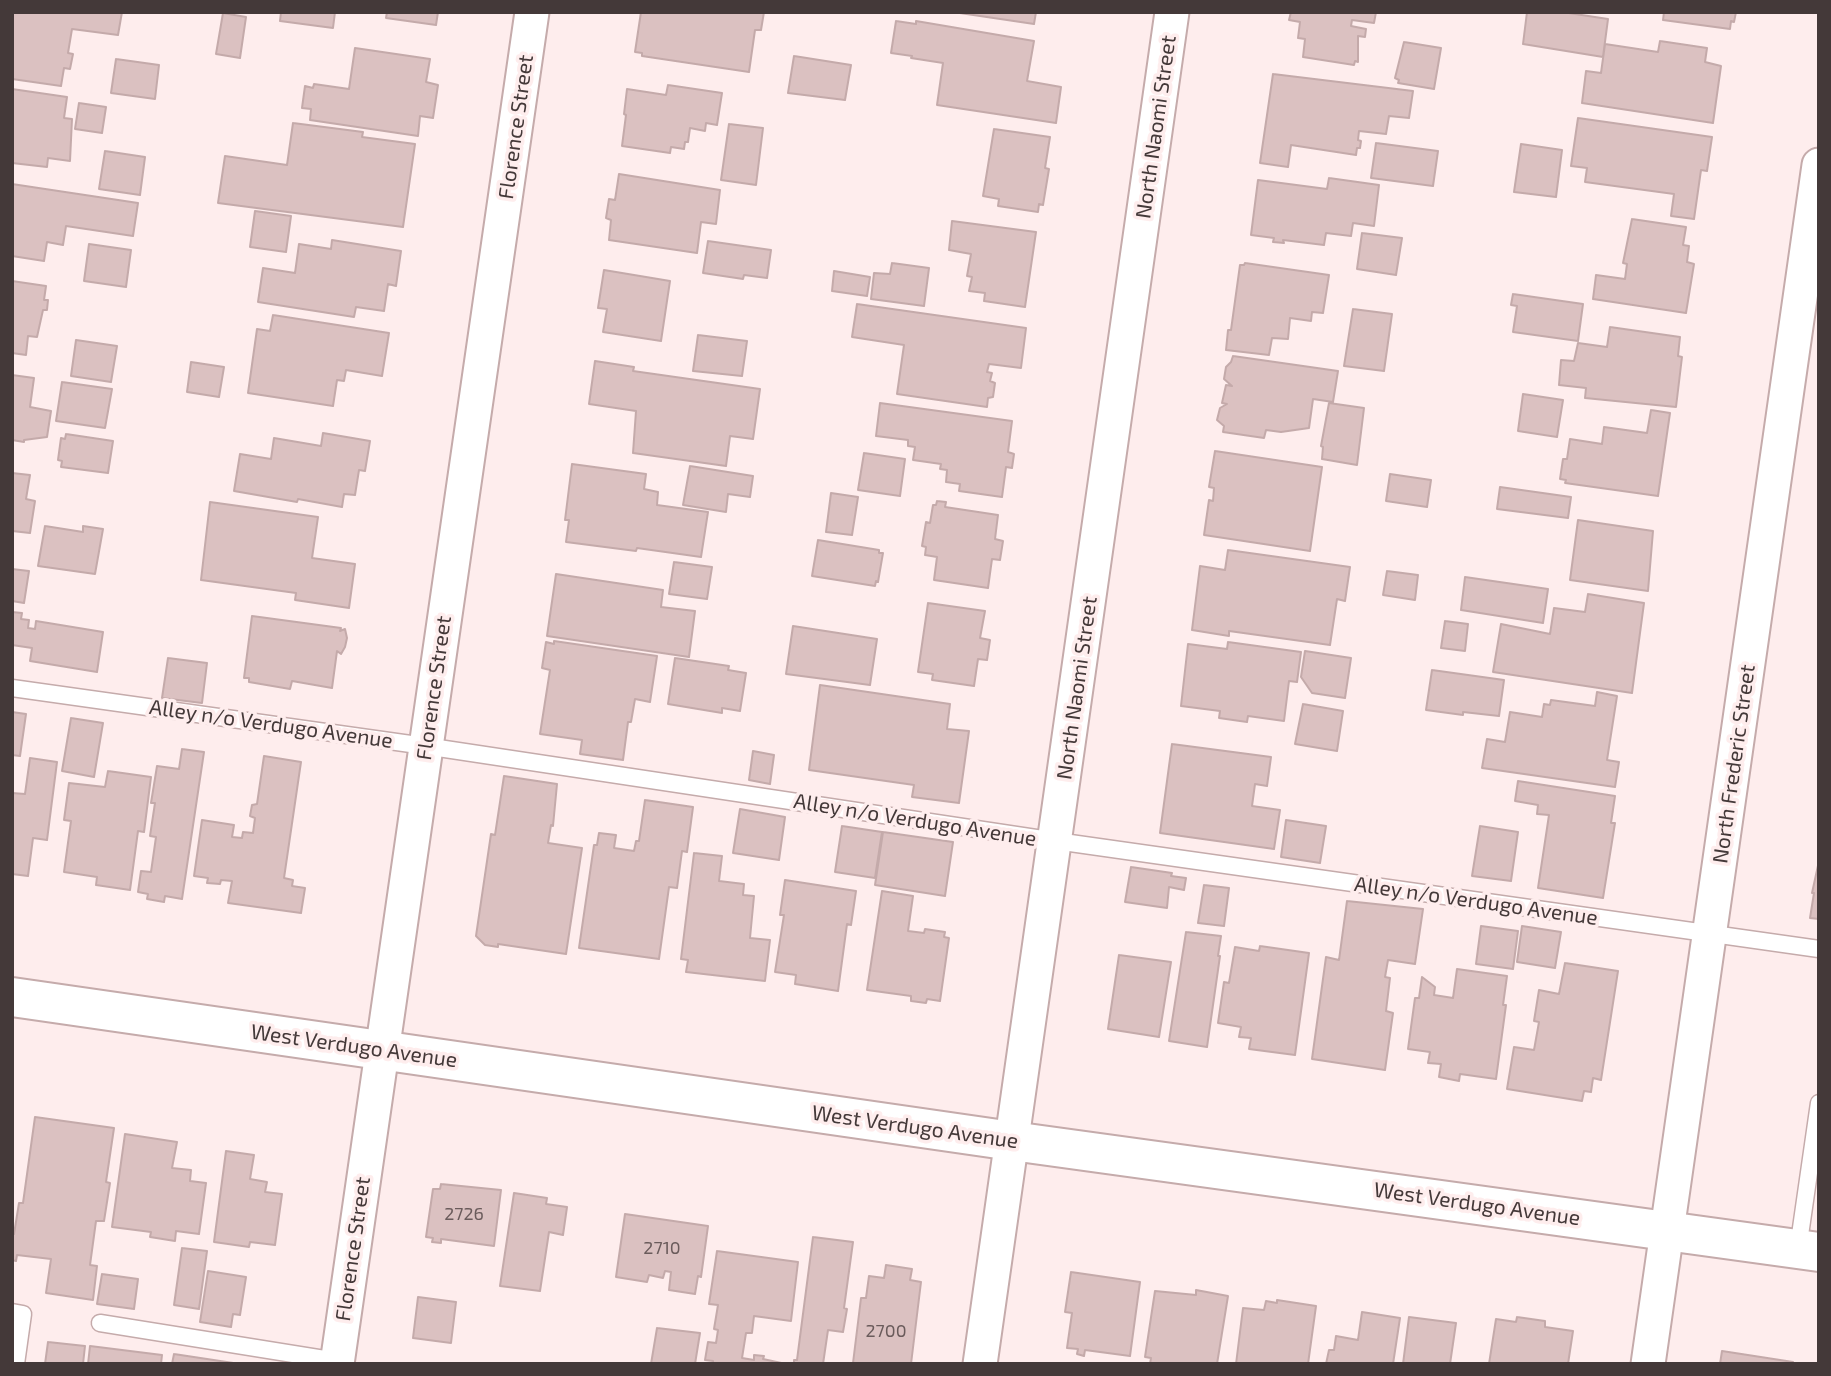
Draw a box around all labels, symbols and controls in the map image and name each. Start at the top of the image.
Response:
street label: North Naomi Street [1131,34,1181,220]
street label: Florence Street [493,53,539,201]
street label: North Naomi Street [1052,595,1102,781]
street label: Florence Street [411,614,457,762]
street label: North Frederic Street [1708,663,1760,865]
street label: Alley n/o Verdugo Avenue [148,694,394,754]
street label: Alley n/o Verdugo Avenue [792,788,1038,852]
street label: Alley n/o Verdugo Avenue [1353,871,1599,931]
street label: West Verdugo Avenue [249,1019,459,1073]
street label: West Verdugo Avenue [810,1100,1020,1154]
street label: Florence Street [330,1175,376,1323]
street label: West Verdugo Avenue [1372,1177,1582,1231]
house number: 2726 [444,1203,484,1225]
house number: 2710 [643,1237,681,1259]
house number: 2700 [865,1320,907,1342]

